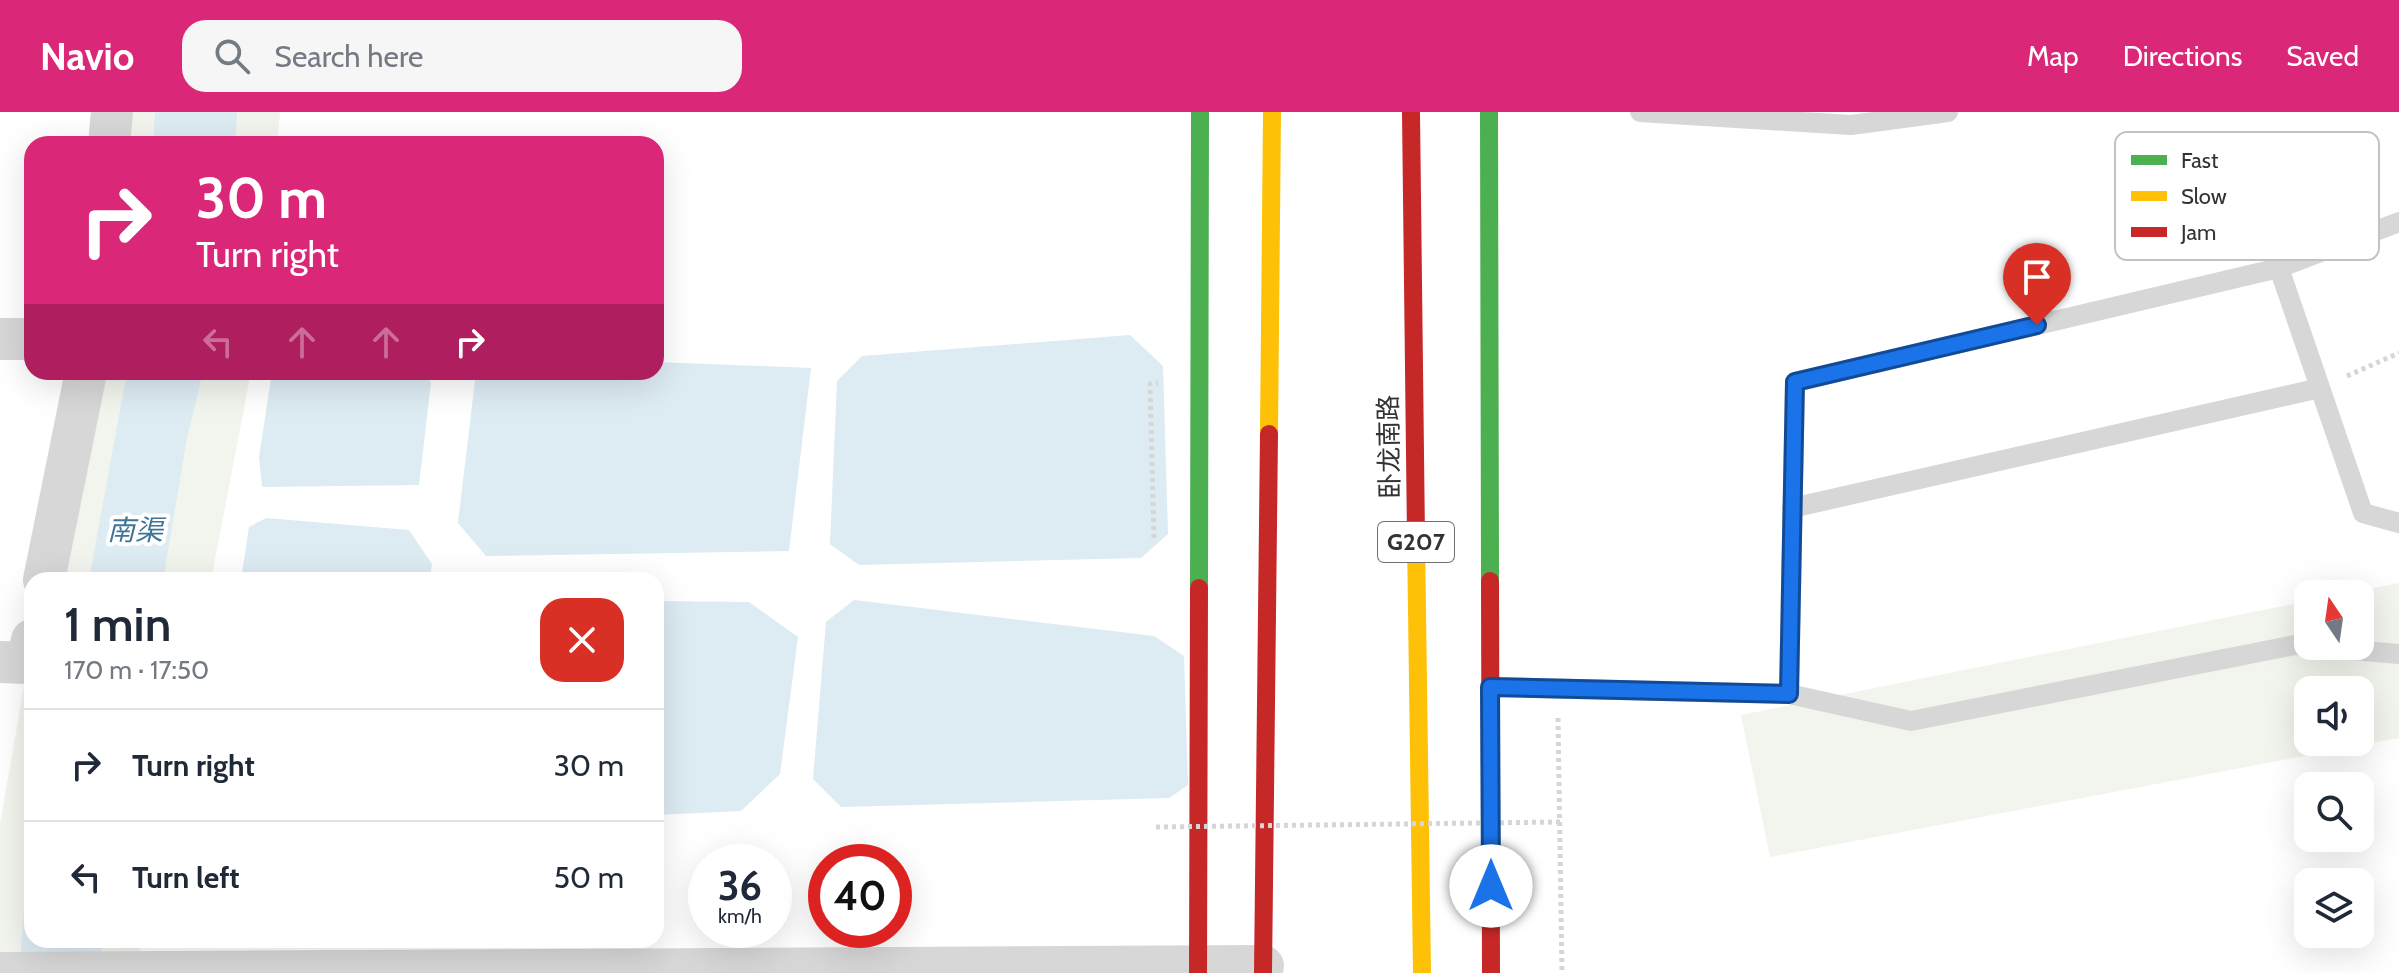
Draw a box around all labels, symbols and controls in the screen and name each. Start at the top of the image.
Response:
search box [182,20,742,92]
text: Navio [40,33,134,80]
icon: search [210,34,254,78]
text: Search here [274,38,423,75]
text: Map [2027,39,2079,73]
text: Directions [2123,39,2242,73]
text: Saved [2286,39,2359,73]
legend [2115,132,2379,260]
text: Fast [2181,147,2219,174]
text: 30 m [196,164,327,232]
icon: right [64,168,168,272]
text: Slow [2181,183,2227,210]
text: Jam [2180,219,2216,246]
text: Turn right [196,232,339,276]
pin [2003,243,2071,325]
icon: arrive [2015,255,2059,299]
icon: left [196,320,240,364]
icon: ahead [280,320,324,364]
icon: ahead [364,320,408,364]
icon: right [448,320,492,364]
street label: 卧龙南路 [1372,395,1406,499]
water label: 南渠 [107,513,167,547]
road number: G207 [1378,522,1454,562]
north arrow [2294,580,2374,660]
map controls [2294,580,2374,948]
text: 1 min [64,595,171,653]
button: close [540,598,624,682]
text: 170 m · 17:50 [64,654,209,686]
button: sound [2294,676,2374,756]
icon: right [64,743,108,787]
text: Turn right [132,747,255,784]
text: 30 m [554,747,624,784]
button: search [2294,772,2374,852]
speed limit sign: 40 [808,844,912,948]
position arrow [1449,844,1533,928]
icon: left [64,855,108,899]
text: Turn left [132,859,240,896]
text: 50 m [554,859,624,896]
text: 36 [718,861,762,910]
button: layers [2294,868,2374,948]
text: km/h [718,904,762,928]

